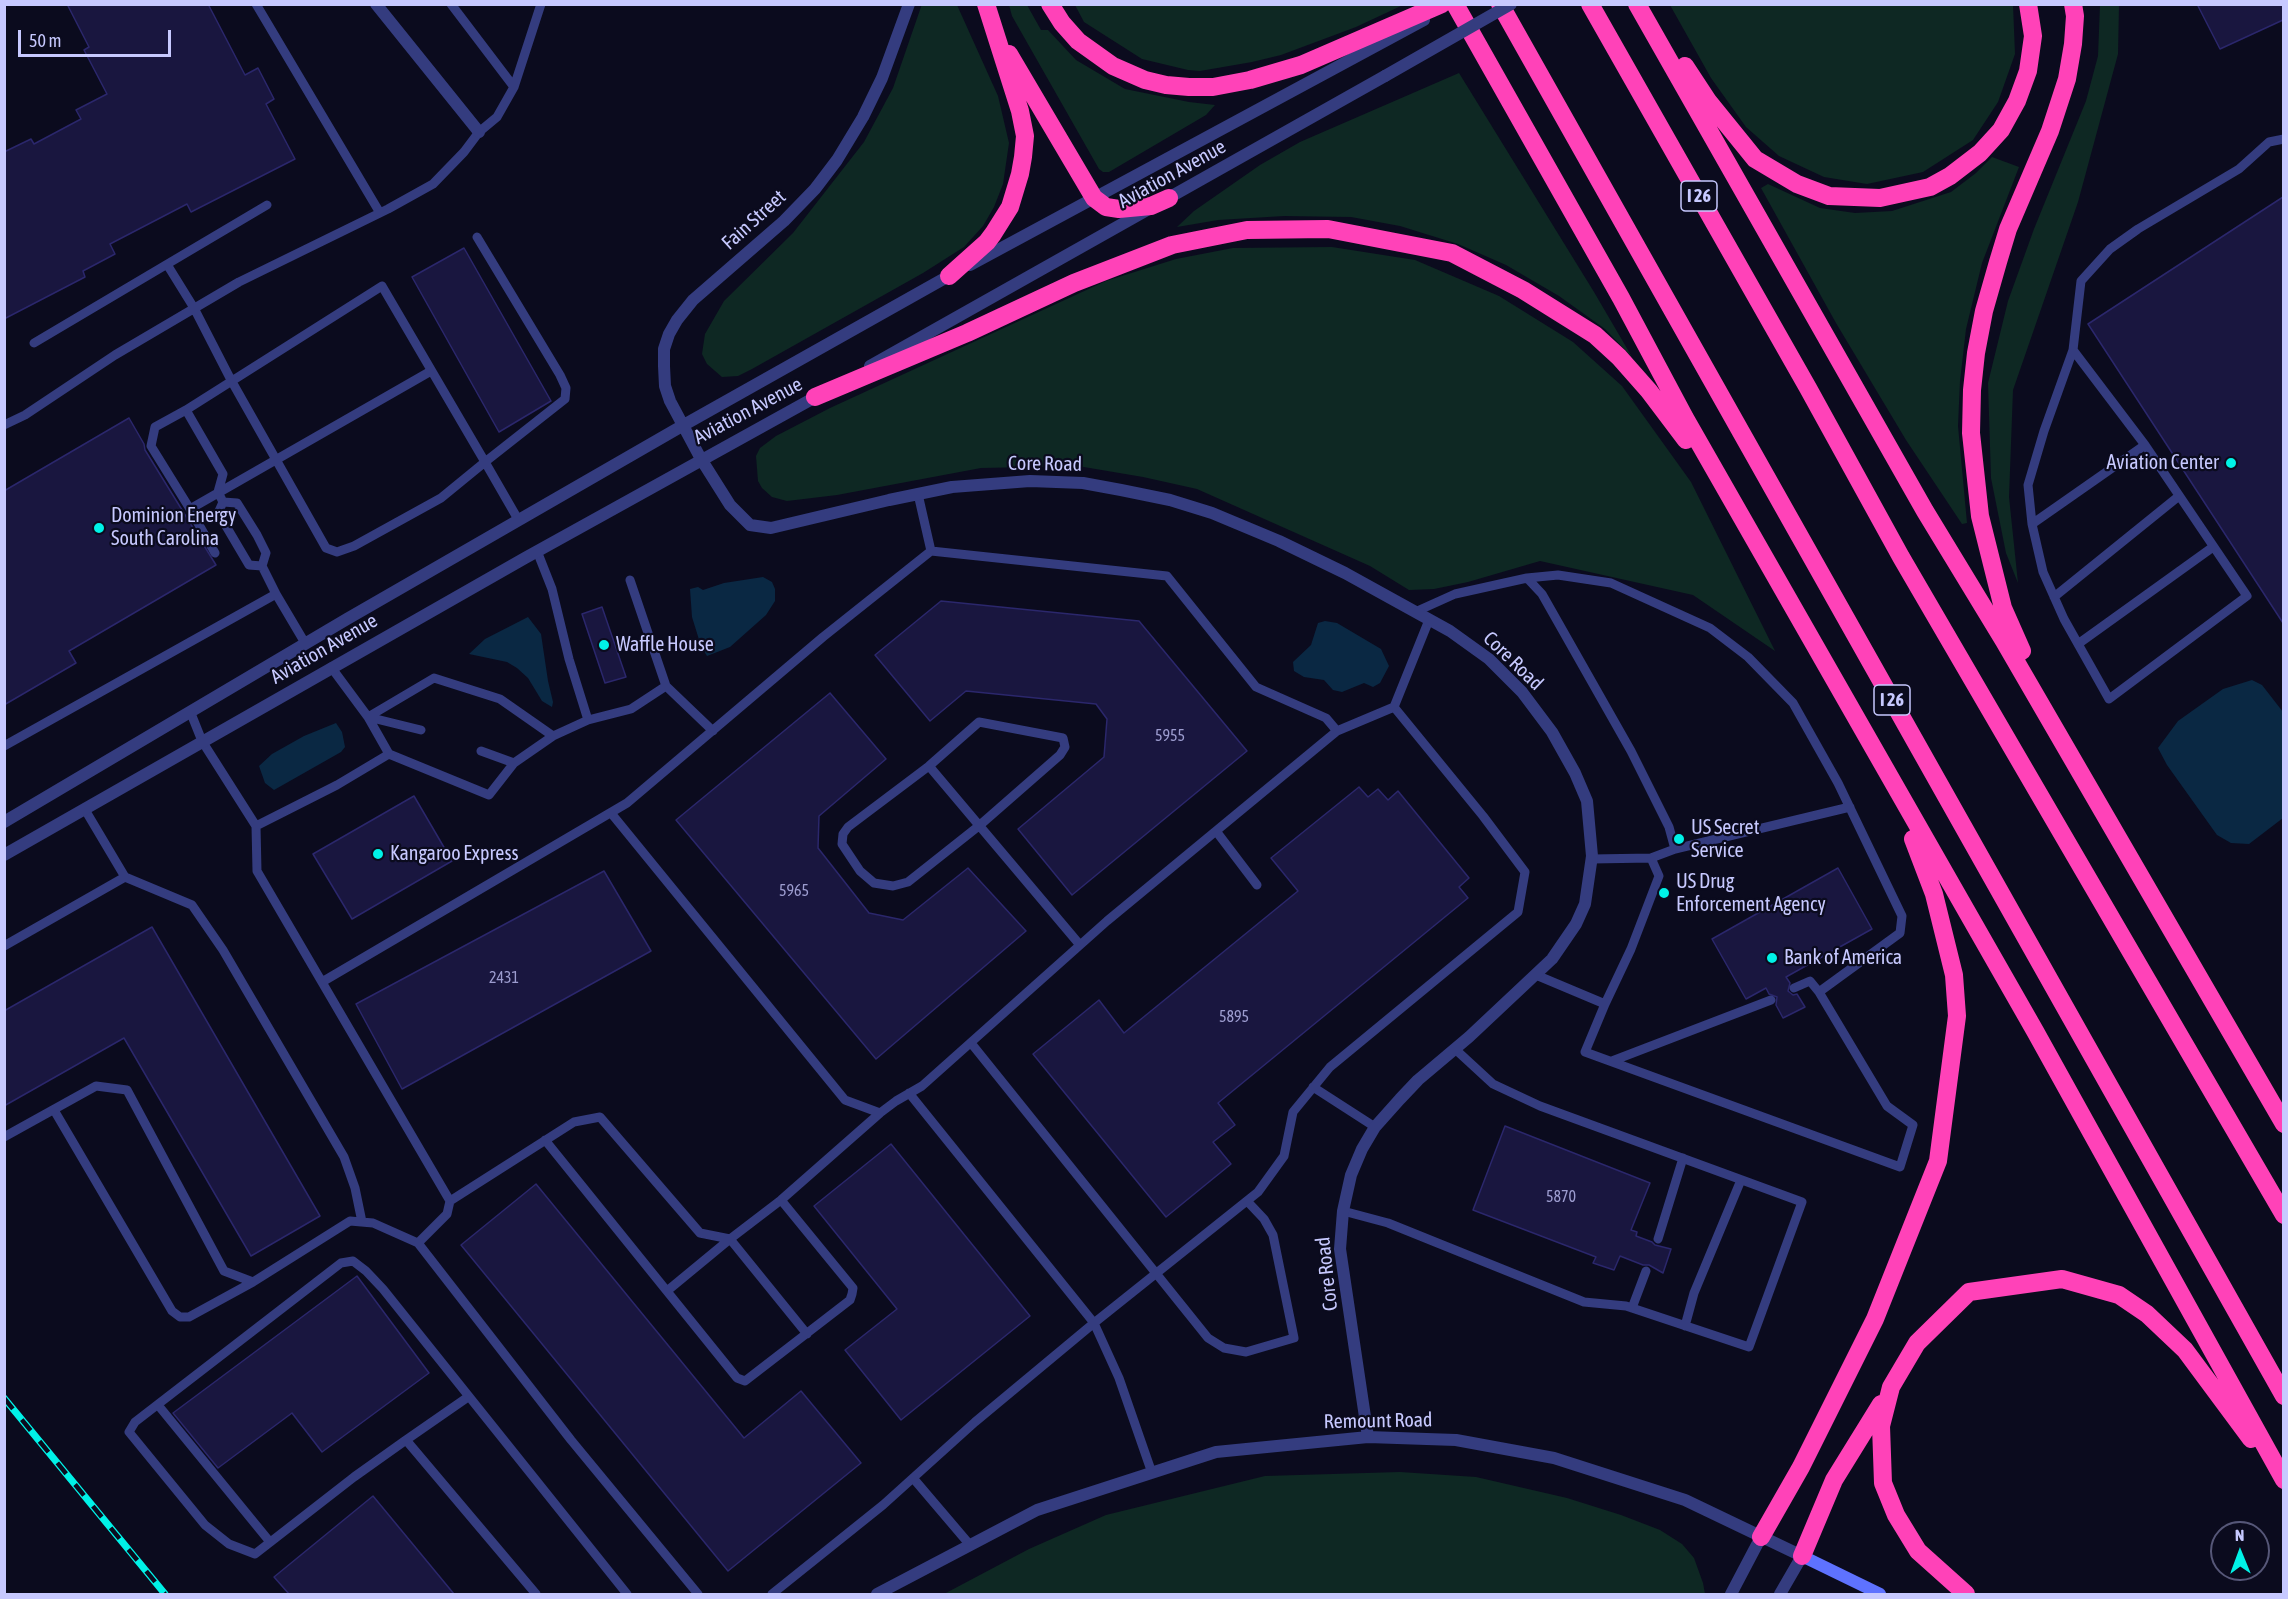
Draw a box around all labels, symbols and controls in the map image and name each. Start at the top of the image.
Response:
scale bar [21,18,174,56]
text: 50 m [29,30,61,51]
street label: Aviation Avenue [1114,135,1230,213]
road number: I 26 [1681,181,1717,211]
street label: Fain Street [717,185,791,255]
street label: Aviation Avenue [690,372,806,450]
street label: Core Road [1008,451,1082,477]
place label: Aviation Center [2107,451,2219,475]
marker: Aviation Center [2224,456,2238,470]
place label: Dominion Energy South Carolina [111,504,236,551]
marker: Dominion Energy South Carolina [92,521,106,535]
street label: Aviation Avenue [266,609,382,689]
street label: Core Road [1478,627,1548,695]
place label: Waffle House [616,633,714,657]
marker: Waffle House [597,638,611,652]
road number: I 26 [1874,685,1910,715]
house number: 5955 [1155,726,1185,746]
place label: US Secret Service [1691,816,1759,863]
marker: US Secret Service [1672,832,1686,846]
place label: Kangaroo Express [390,842,519,866]
marker: Kangaroo Express [371,847,385,861]
place label: US Drug Enforcement Agency [1676,870,1826,917]
house number: 5965 [779,881,809,901]
marker: US Drug Enforcement Agency [1657,886,1671,900]
place label: Bank of America [1784,946,1902,970]
marker: Bank of America [1765,951,1779,965]
house number: 2431 [489,968,519,988]
house number: 5895 [1219,1007,1249,1027]
house number: 5870 [1546,1187,1576,1207]
street label: Core Road [1311,1236,1343,1312]
street label: Remount Road [1323,1408,1433,1434]
north arrow [2210,1521,2270,1581]
text: N [2235,1526,2245,1544]

